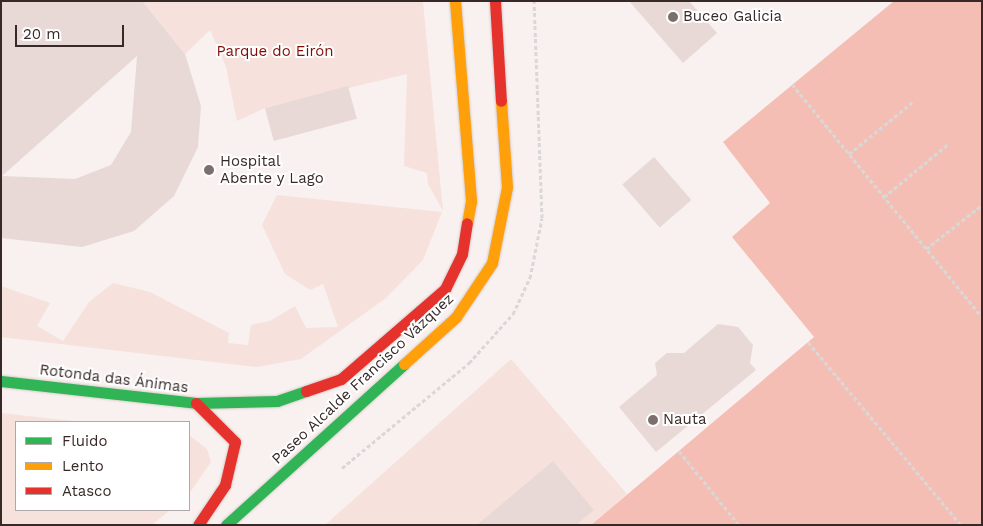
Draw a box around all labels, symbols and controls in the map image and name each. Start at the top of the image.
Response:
place label: Buceo Galicia [683,8,782,26]
marker: Buceo Galicia [667,11,679,23]
scale bar [18,15,126,47]
text: 20 m [23,25,61,43]
park label: Parque do Eirón [216,43,334,61]
place label: Hospital Abente y Lago [220,152,324,187]
marker: Hospital Abente y Lago [202,163,216,177]
street label: Paseo Alcalde Francisco Vázquez [268,290,458,468]
street label: Rotonda das Ánimas [38,361,190,397]
place label: Nauta [663,411,706,429]
marker: Nauta [647,414,659,426]
legend [15,421,190,511]
text: Fluido [62,432,107,450]
text: Lento [62,457,104,475]
text: Atasco [62,482,111,500]

